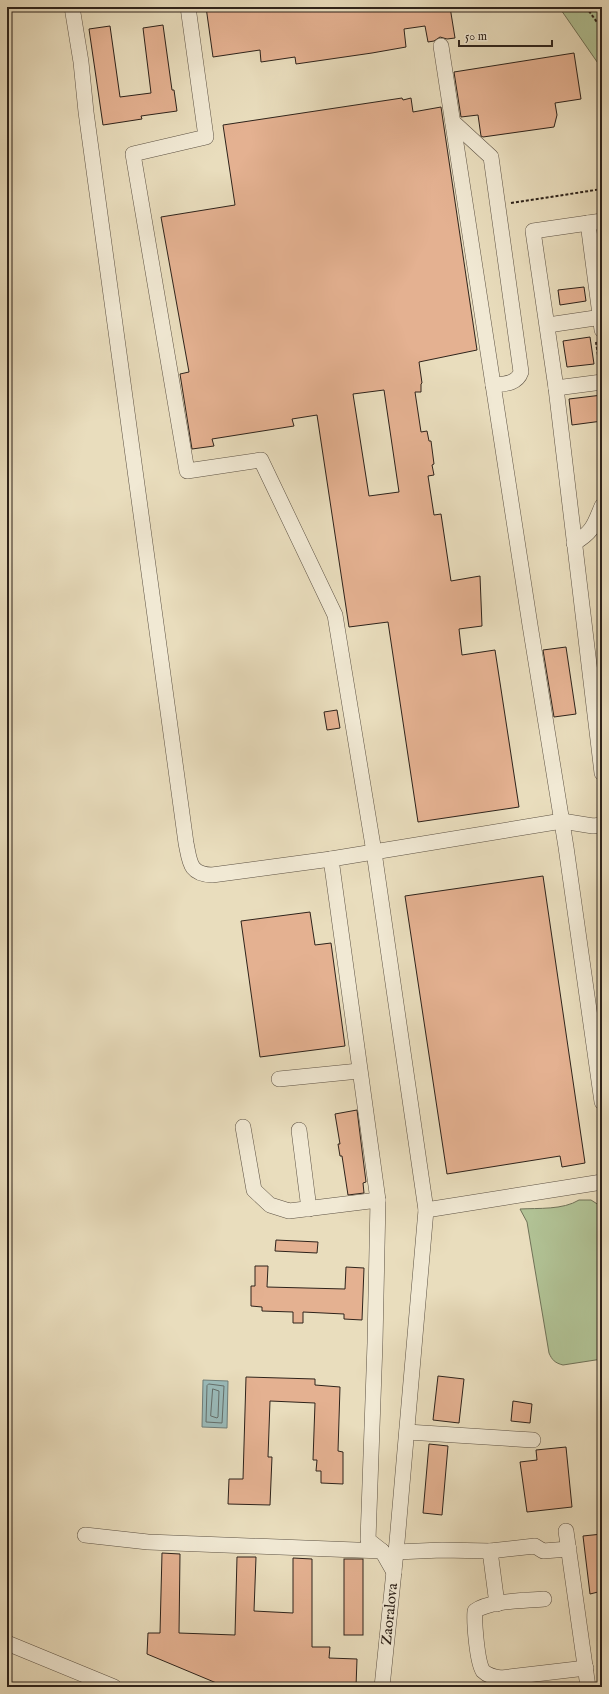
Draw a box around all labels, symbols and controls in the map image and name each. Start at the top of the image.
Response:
scale bar [459,22,552,48]
text: 50 m [465,29,487,44]
street label: Zaoralova [377,1582,402,1646]

